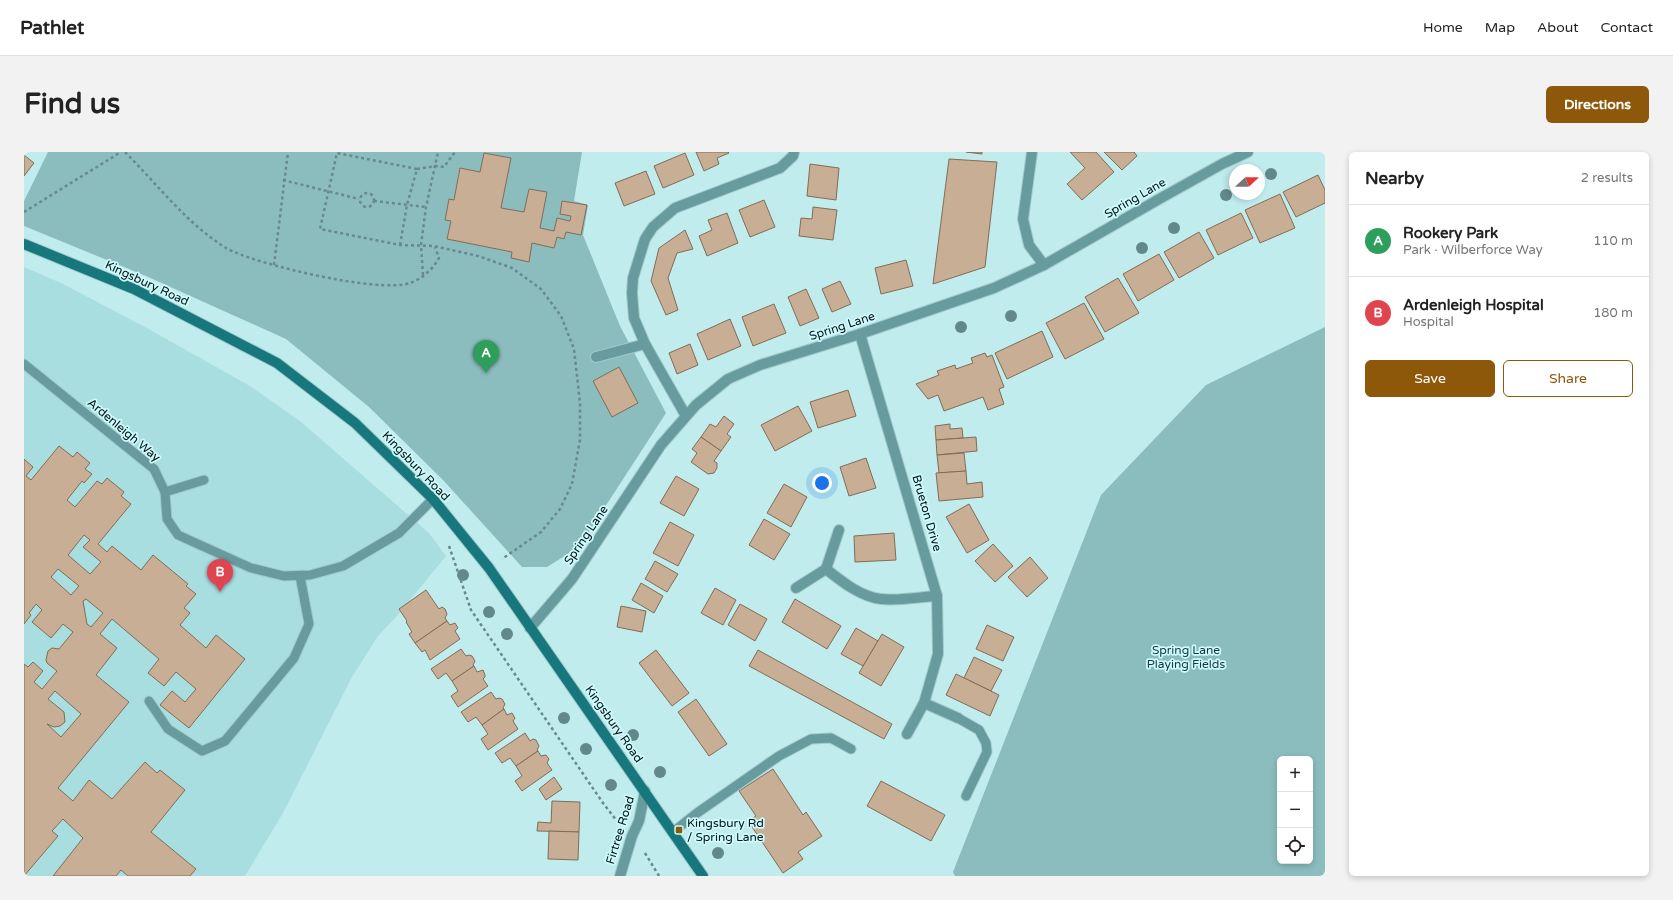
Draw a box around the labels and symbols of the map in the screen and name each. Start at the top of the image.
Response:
north arrow [1229,164,1265,200]
street label: Spring Lane [1102,175,1168,221]
street label: Kingsbury Road [103,257,191,309]
street label: Spring Lane [807,309,877,343]
pin: A [473,340,499,373]
street label: Ardenleigh Way [85,396,164,465]
street label: Kingsbury Road [379,428,453,504]
your location [812,473,832,493]
street label: Brueton Drive [909,473,945,553]
street label: Spring Lane [561,503,611,567]
pin: B [207,559,233,592]
park label: Spring Lane Playing Fields [1147,643,1225,671]
street label: Kingsbury Road [582,683,646,765]
street label: Firtree Road [603,794,637,866]
place label: Kingsbury Rd / Spring Lane [687,816,764,844]
marker: Kingsbury Rd / Spring Lane [674,825,684,835]

